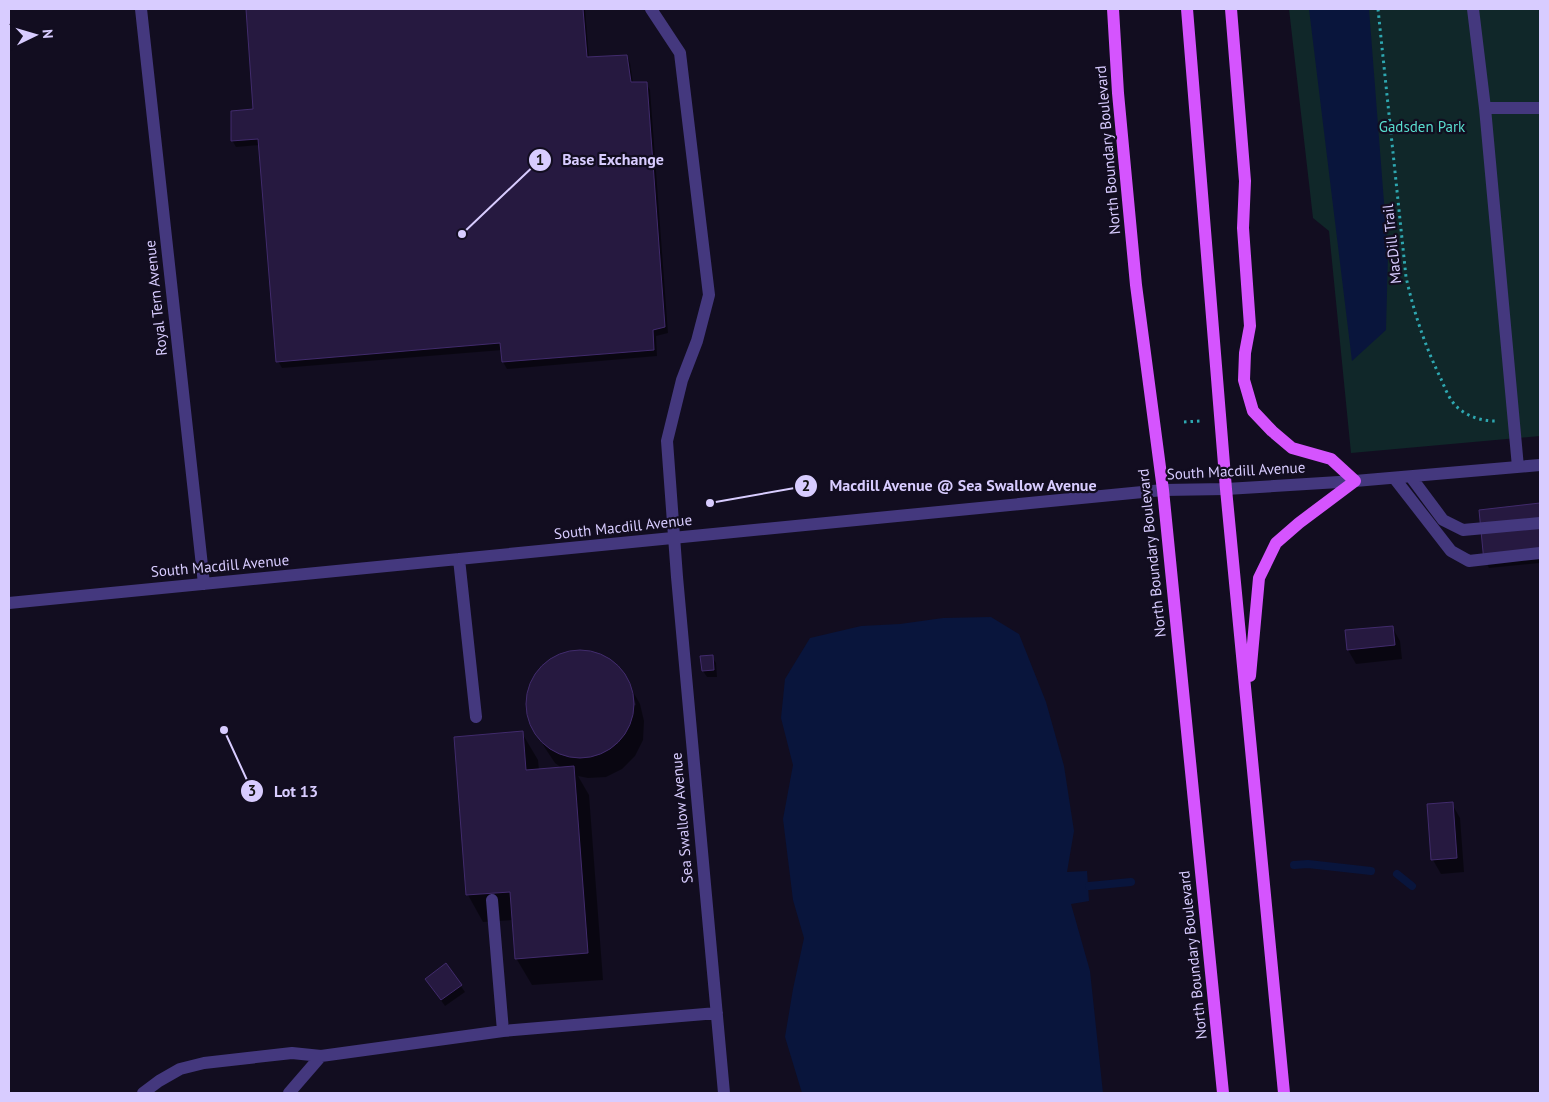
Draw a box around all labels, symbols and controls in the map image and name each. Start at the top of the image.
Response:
north arrow [10,10,60,60]
text: N [39,28,57,39]
street label: North Boundary Boulevard [1091,65,1124,235]
park label: Gadsden Park [1379,117,1466,136]
callout: Base Exchange [527,144,674,175]
text: Base Exchange [562,149,664,169]
text: 1 [536,150,544,169]
street label: MacDill Trail [1378,203,1405,285]
street label: Royal Tern Avenue [140,239,171,357]
street label: South Macdill Avenue [1166,457,1306,484]
street label: North Boundary Boulevard [1133,468,1170,638]
callout: Macdill Avenue @ Sea Swallow Avenue [794,470,1108,501]
text: Macdill Avenue @ Sea Swallow Avenue [829,475,1097,495]
text: 2 [802,476,810,495]
street label: South Macdill Avenue [553,510,693,543]
street label: South Macdill Avenue [150,550,290,581]
street label: Sea Swallow Avenue [666,752,697,884]
callout: Lot 13 [239,775,328,806]
text: 3 [248,781,256,800]
text: Lot 13 [274,781,318,801]
street label: North Boundary Boulevard [1174,870,1211,1040]

